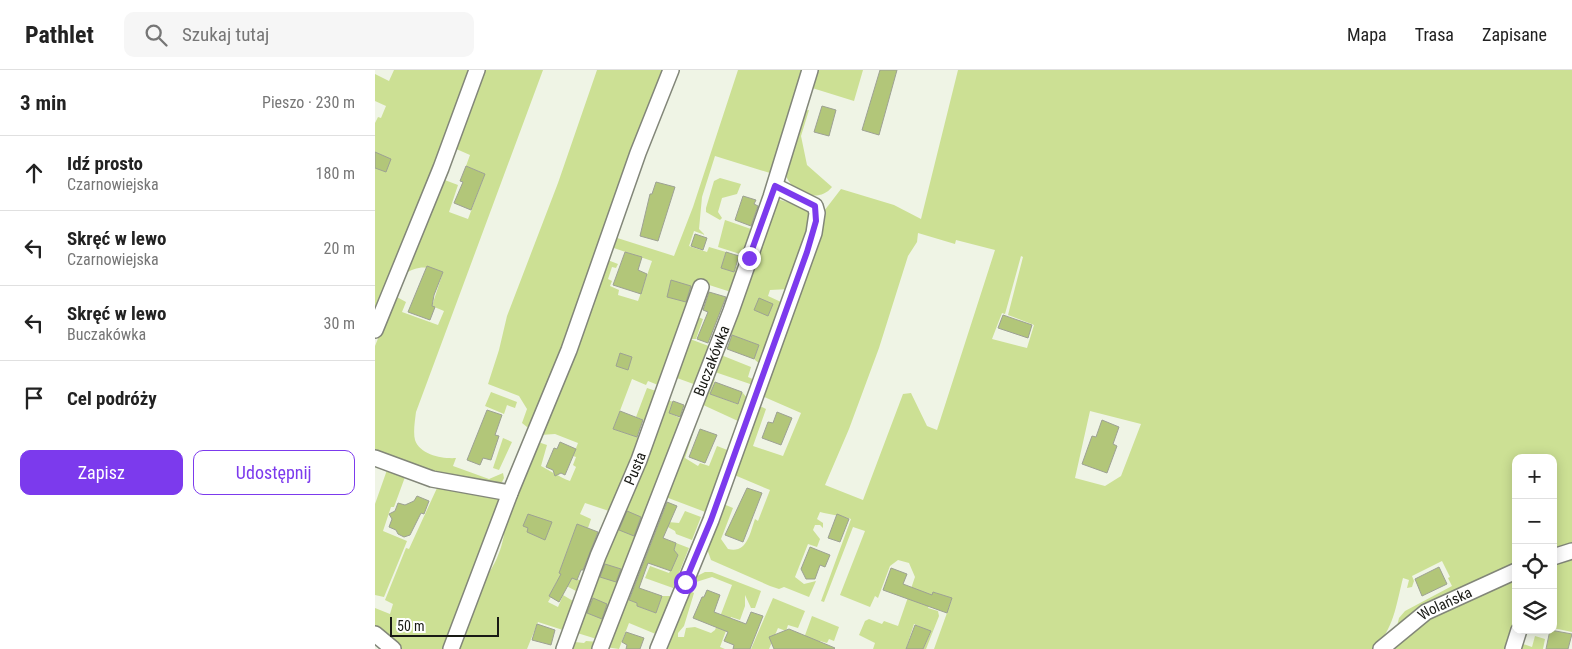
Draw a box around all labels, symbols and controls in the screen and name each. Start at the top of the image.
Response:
search box [124,12,474,57]
text: Pathlet [25,21,94,49]
icon: search [142,21,170,49]
text: Szukaj tutaj [182,23,269,46]
text: Mapa [1347,24,1387,45]
text: Trasa [1415,24,1454,45]
text: Zapisane [1482,24,1547,45]
text: 3 min [20,91,67,115]
text: Pieszo · 230 m [262,93,355,112]
text: Idź prosto [67,152,143,175]
icon: ahead [20,159,48,187]
text: 180 m [316,164,355,183]
text: Czarnowiejska [67,175,159,194]
text: Skręć w lewo [67,227,166,250]
icon: left [20,234,48,262]
text: 20 m [323,239,355,258]
route end [738,247,761,270]
text: Czarnowiejska [67,250,159,269]
text: Skręć w lewo [67,302,166,325]
icon: left [20,309,48,337]
text: 30 m [323,314,355,333]
street label: Buczakówka [690,323,733,399]
text: Buczakówka [67,325,146,344]
icon: arrive [20,384,48,412]
text: Cel podróży [67,387,157,410]
button: Zapisz [20,450,183,495]
button: Udostępnij [193,450,355,495]
street label: Pusta [620,450,650,488]
map controls [1512,454,1557,634]
button: + [1512,454,1557,499]
button: − [1512,499,1557,544]
button: locate [1512,544,1557,589]
route start [674,571,697,594]
street label: Wolańska [1414,583,1475,624]
button: layers [1512,589,1557,634]
scale bar [390,614,499,637]
text: 50 m [397,618,425,634]

